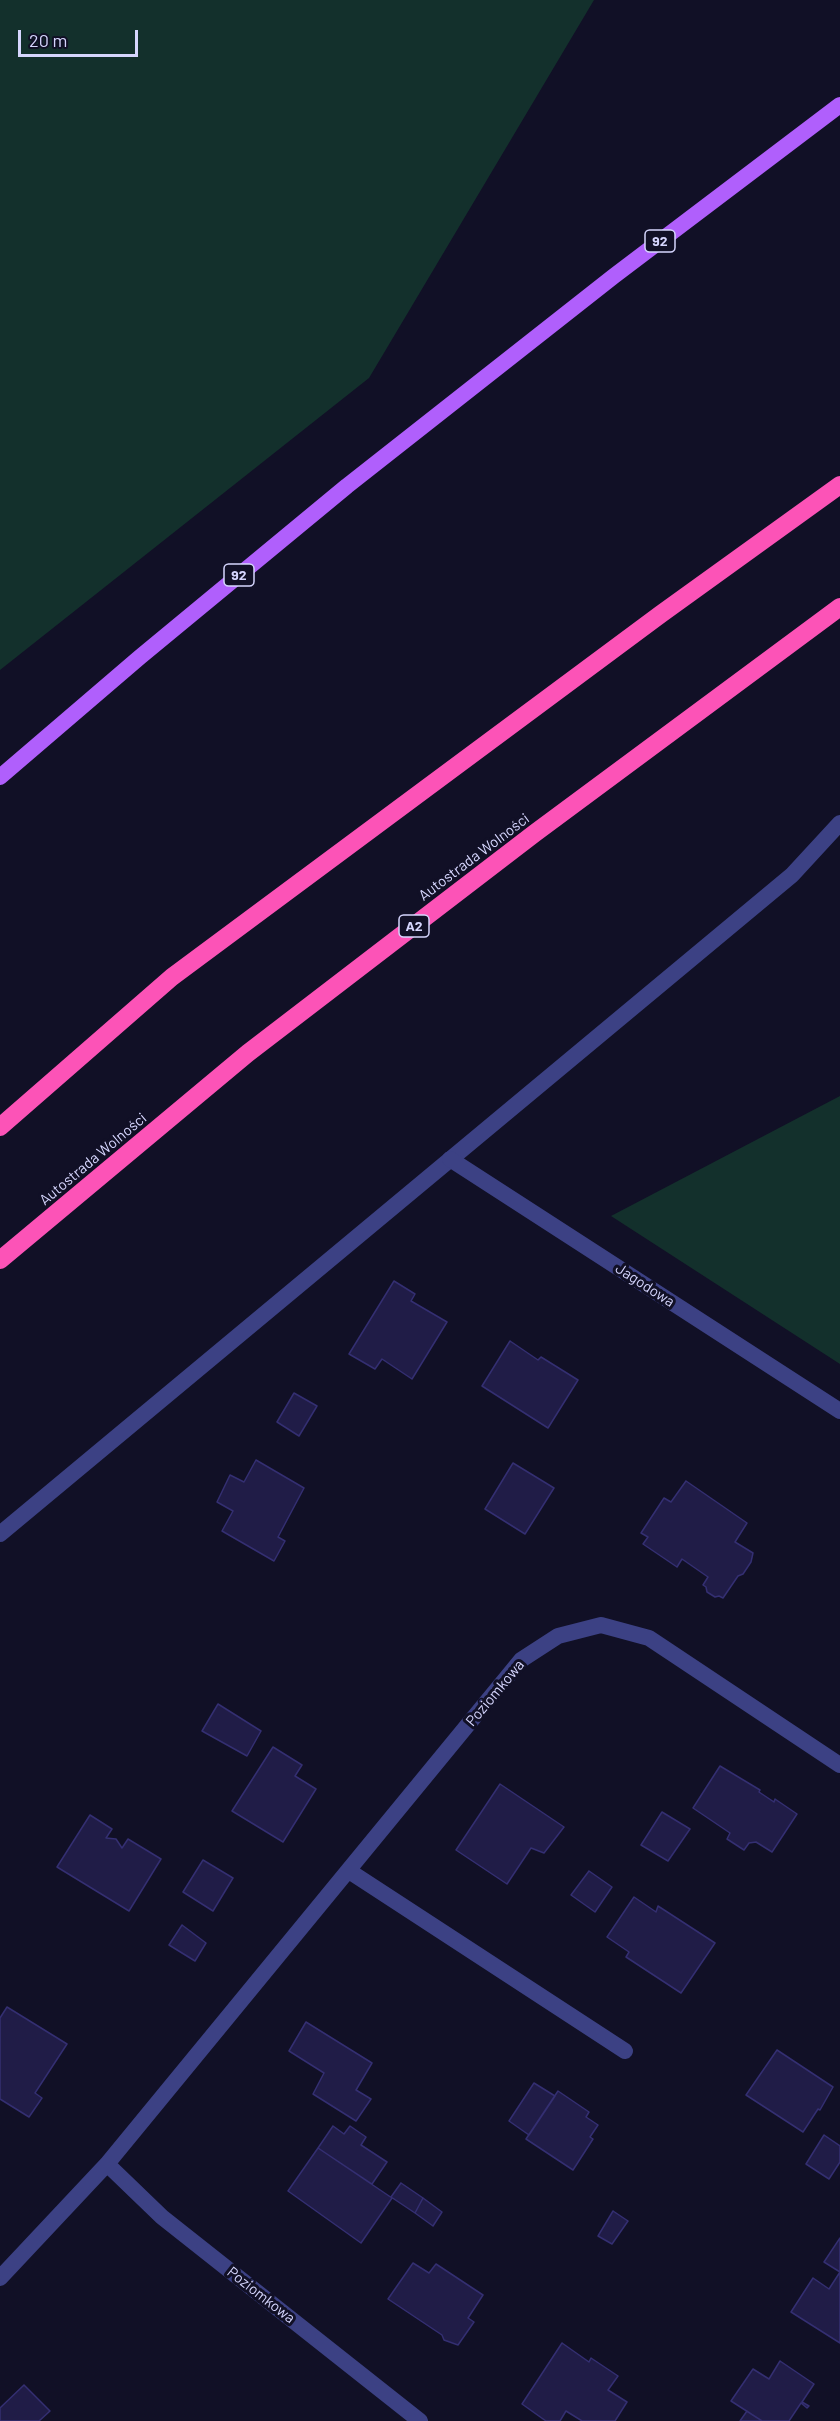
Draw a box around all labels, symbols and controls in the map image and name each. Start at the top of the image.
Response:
scale bar [21,18,141,56]
text: 20 m [29,29,67,51]
road number: 92 [645,230,675,252]
road number: 92 [224,564,254,586]
street label: Autostrada Wolności [415,809,533,905]
road number: A2 [399,915,429,937]
street label: Autostrada Wolności [36,1109,150,1209]
street label: Jagodowa [612,1259,678,1311]
street label: Poziomkowa [462,1656,528,1730]
street label: Poziomkowa [223,2263,299,2327]

